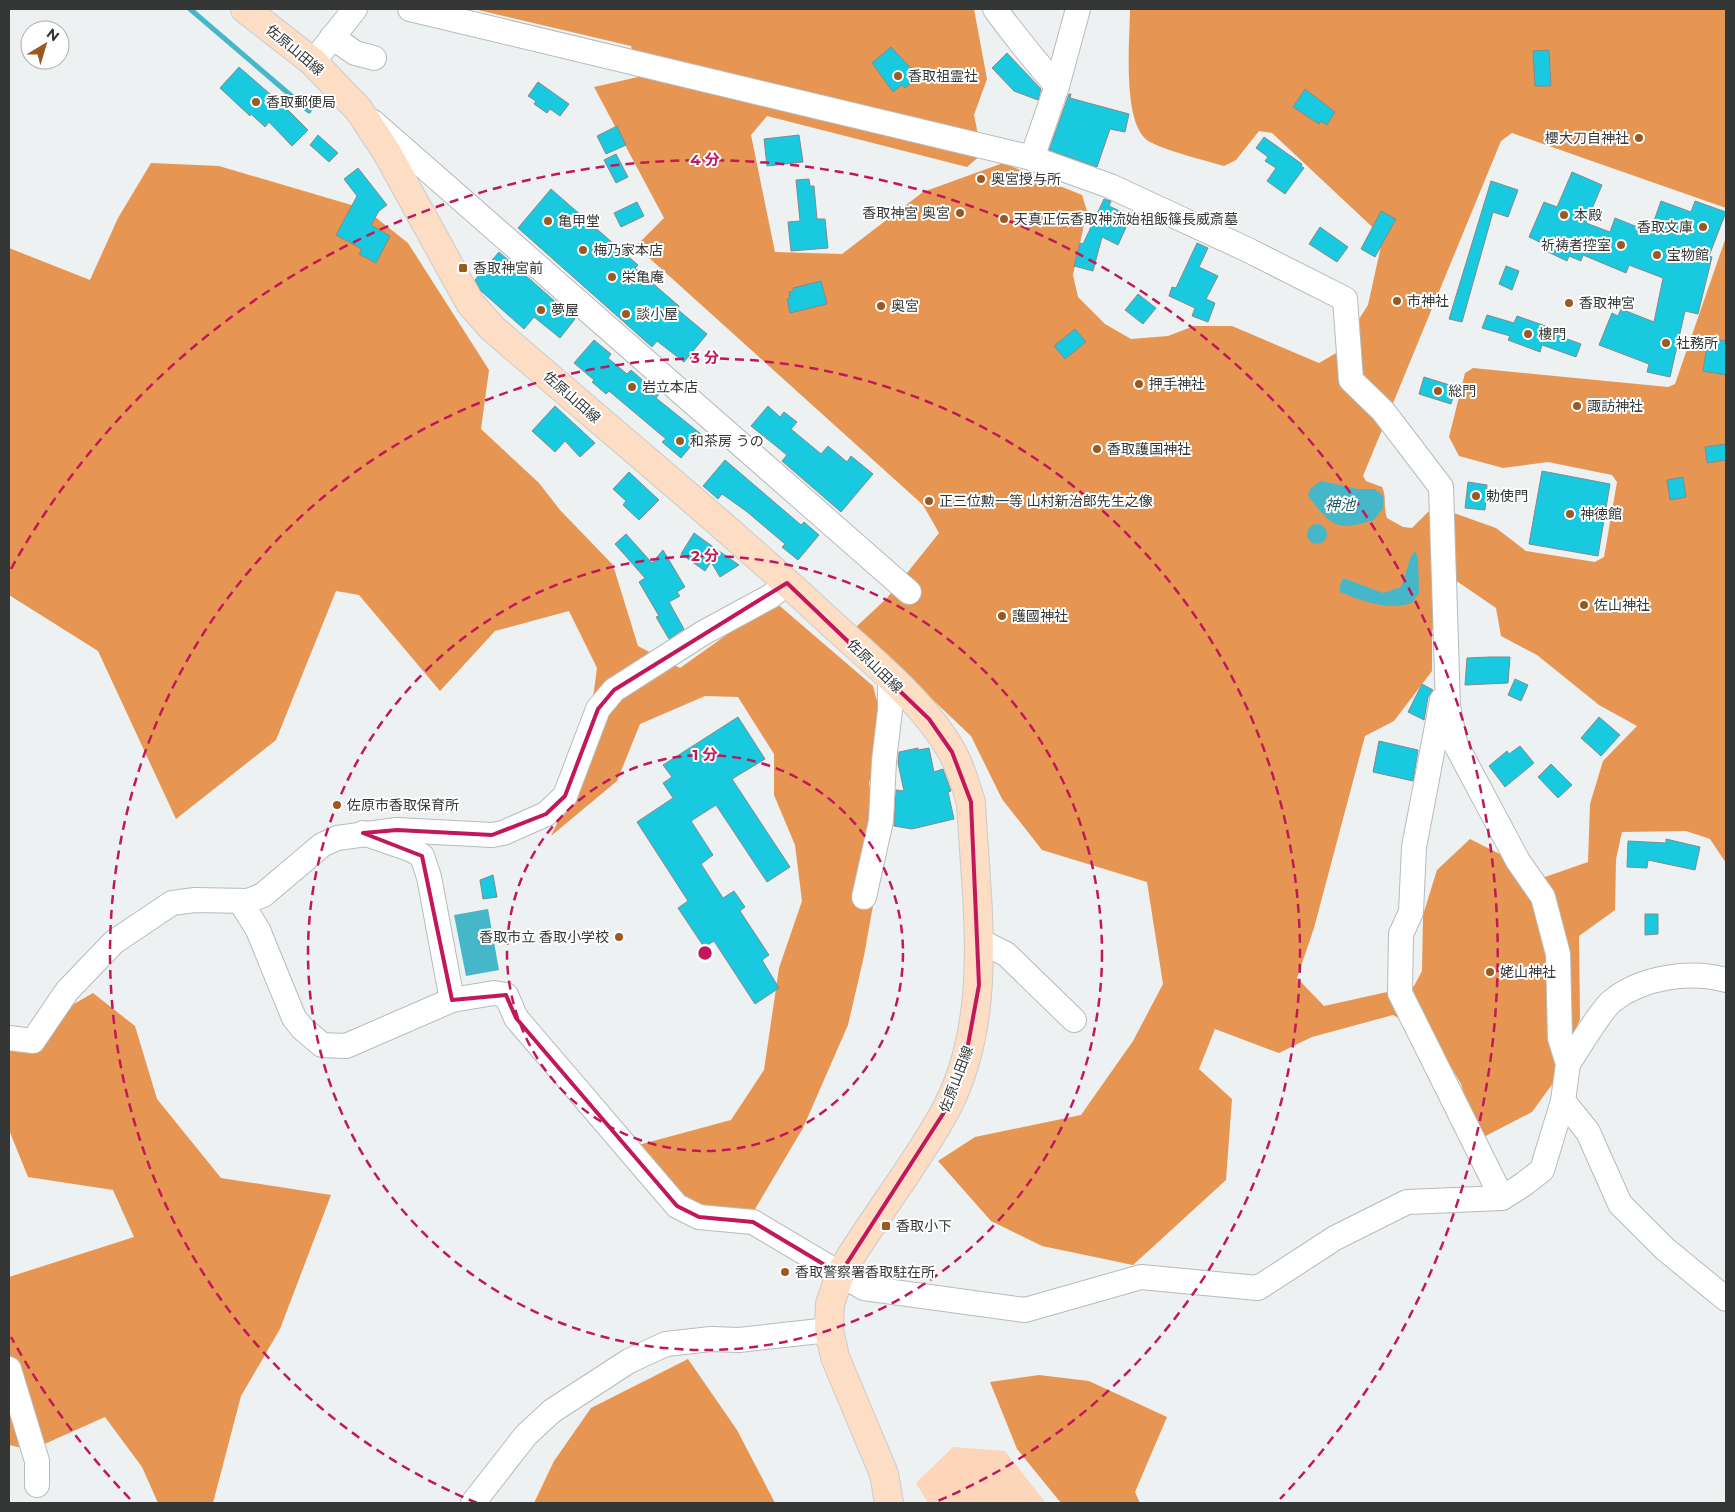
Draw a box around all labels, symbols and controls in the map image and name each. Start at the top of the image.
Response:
north arrow [20,20,70,70]
street label: 佐原山田線 [262,21,328,79]
text: N [43,24,63,45]
place label: 香取祖霊社 [908,67,978,85]
marker: 香取祖霊社 [892,70,904,82]
place label: 香取郵便局 [266,93,336,111]
marker: 香取郵便局 [250,96,262,108]
place label: 櫻大刀自神社 [1545,129,1629,147]
marker: 櫻大刀自神社 [1633,132,1645,144]
text: 4 分 [690,150,720,169]
place label: 奥宮授与所 [991,170,1061,188]
marker: 奥宮授与所 [975,173,987,185]
place label: 香取神宮 奥宮 [862,204,950,222]
place label: 本殿 [1574,206,1602,224]
marker: 香取神宮 奥宮 [954,207,966,219]
marker: 本殿 [1558,209,1570,221]
place label: 天真正伝香取神流始祖飯篠長威斎墓 [1014,210,1238,228]
place label: 亀甲堂 [558,212,600,230]
marker: 天真正伝香取神流始祖飯篠長威斎墓 [998,213,1010,225]
marker: 亀甲堂 [542,215,554,227]
place label: 香取文庫 [1637,218,1693,236]
marker: 香取文庫 [1697,221,1709,233]
place label: 祈祷者控室 [1541,236,1611,254]
marker: 祈祷者控室 [1615,239,1627,251]
place label: 梅乃家本店 [593,241,663,259]
marker: 梅乃家本店 [577,244,589,256]
place label: 宝物館 [1667,246,1709,264]
marker: 宝物館 [1651,249,1663,261]
place label: 香取神宮前 [473,259,543,277]
marker: 香取神宮前 [457,262,469,274]
place label: 栄亀庵 [622,268,664,286]
marker: 栄亀庵 [606,271,618,283]
place label: 市神社 [1407,292,1449,310]
place label: 香取神宮 [1579,294,1635,312]
marker: 市神社 [1391,295,1403,307]
place label: 奥宮 [891,297,919,315]
marker: 香取神宮 [1563,297,1575,309]
marker: 奥宮 [875,300,887,312]
place label: 夢屋 [551,301,579,319]
marker: 夢屋 [535,304,547,316]
place label: 談小屋 [636,305,678,323]
marker: 談小屋 [620,308,632,320]
place label: 樓門 [1538,325,1566,343]
marker: 樓門 [1522,328,1534,340]
place label: 社務所 [1676,334,1718,352]
marker: 社務所 [1660,337,1672,349]
text: 3 分 [690,348,719,367]
street label: 佐原山田線 [540,367,604,427]
place label: 押手神社 [1149,375,1205,393]
place label: 岩立本店 [642,378,698,396]
marker: 押手神社 [1133,378,1145,390]
marker: 岩立本店 [626,381,638,393]
place label: 総門 [1448,382,1476,400]
marker: 総門 [1432,385,1444,397]
place label: 諏訪神社 [1587,397,1643,415]
marker: 諏訪神社 [1571,400,1583,412]
place label: 和茶房 うの [690,432,764,450]
marker: 和茶房 うの [674,435,686,447]
place label: 香取護国神社 [1107,440,1191,458]
marker: 香取護国神社 [1091,443,1103,455]
place label: 勅使門 [1486,487,1528,505]
marker: 勅使門 [1470,490,1482,502]
place label: 正三位勲一等 山村新治郎先生之像 [939,492,1153,510]
marker: 正三位勲一等 山村新治郎先生之像 [923,495,935,507]
water label: 神池 [1325,495,1357,514]
place label: 神徳館 [1580,505,1622,523]
marker: 神徳館 [1564,508,1576,520]
text: 2 分 [691,546,719,565]
place label: 佐山神社 [1594,596,1650,614]
marker: 佐山神社 [1578,599,1590,611]
place label: 護國神社 [1012,607,1068,625]
marker: 護國神社 [996,610,1008,622]
street label: 佐原山田線 [844,635,906,697]
text: 1 分 [692,745,718,764]
place label: 佐原市香取保育所 [347,796,459,814]
marker: 佐原市香取保育所 [331,799,343,811]
place label: 香取市立 香取小学校 [479,928,609,946]
marker: 香取市立 香取小学校 [613,931,625,943]
centre of rings [696,944,714,962]
place label: 姥山神社 [1500,963,1556,981]
marker: 姥山神社 [1484,966,1496,978]
street label: 佐原山田線 [935,1043,977,1115]
place label: 香取小下 [896,1217,952,1235]
marker: 香取小下 [880,1220,892,1232]
place label: 香取警察署香取駐在所 [795,1263,935,1281]
marker: 香取警察署香取駐在所 [779,1266,791,1278]

